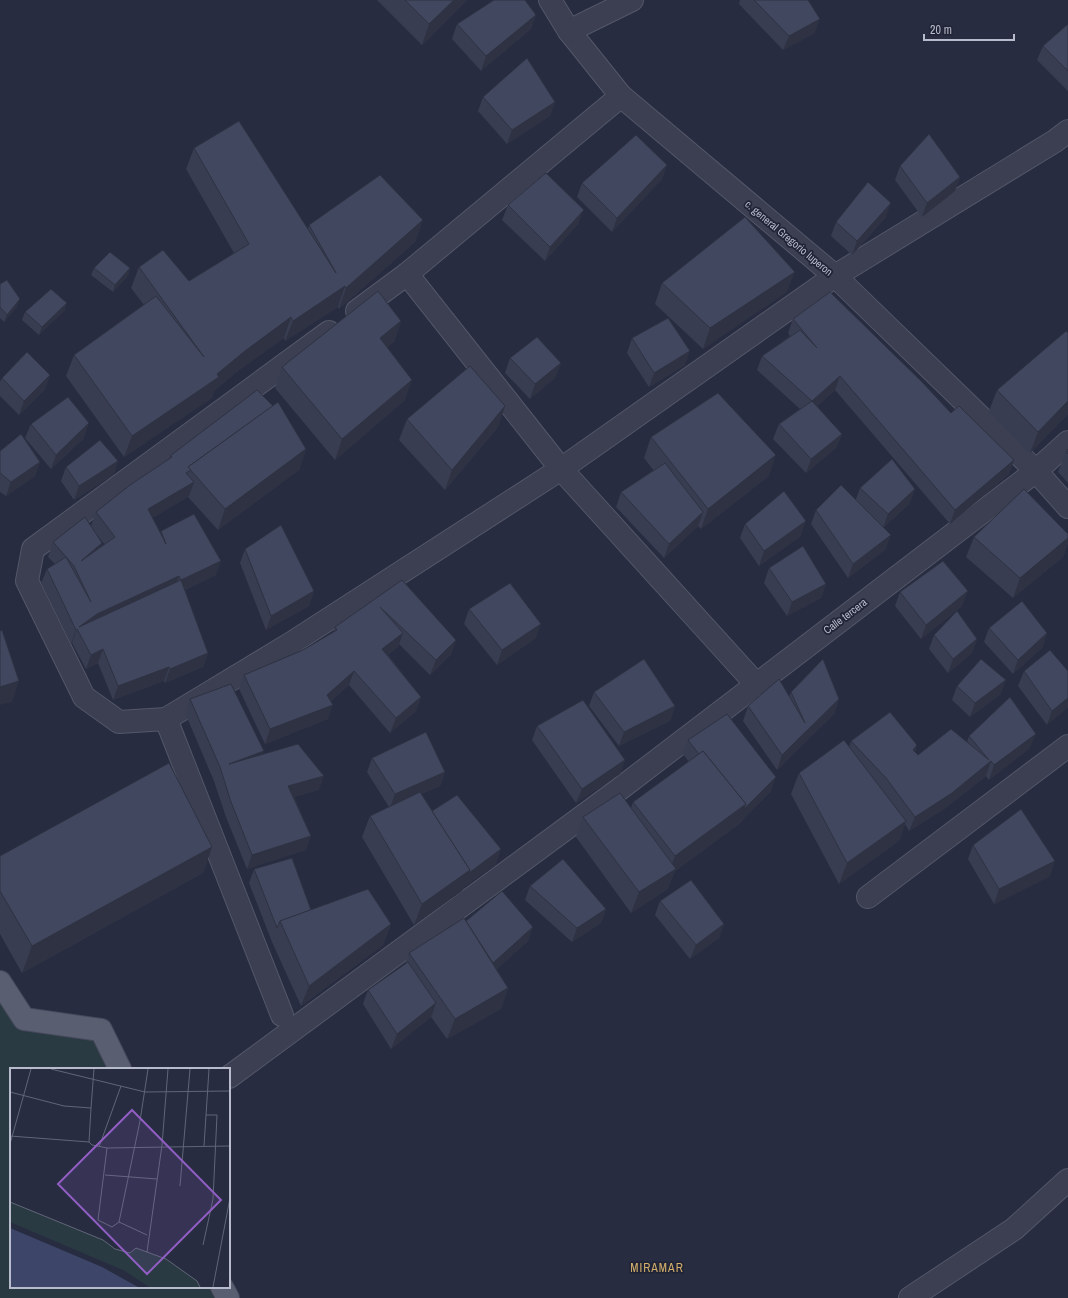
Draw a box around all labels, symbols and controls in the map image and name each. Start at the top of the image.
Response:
scale bar [924,16,1014,42]
text: 20 m [930,22,952,38]
street label: c. general Gregorio luperon [742,197,836,279]
street label: Calle tercera [820,595,870,637]
inset map [10,1068,230,1288]
district label: MIRAMAR [630,1260,684,1276]

